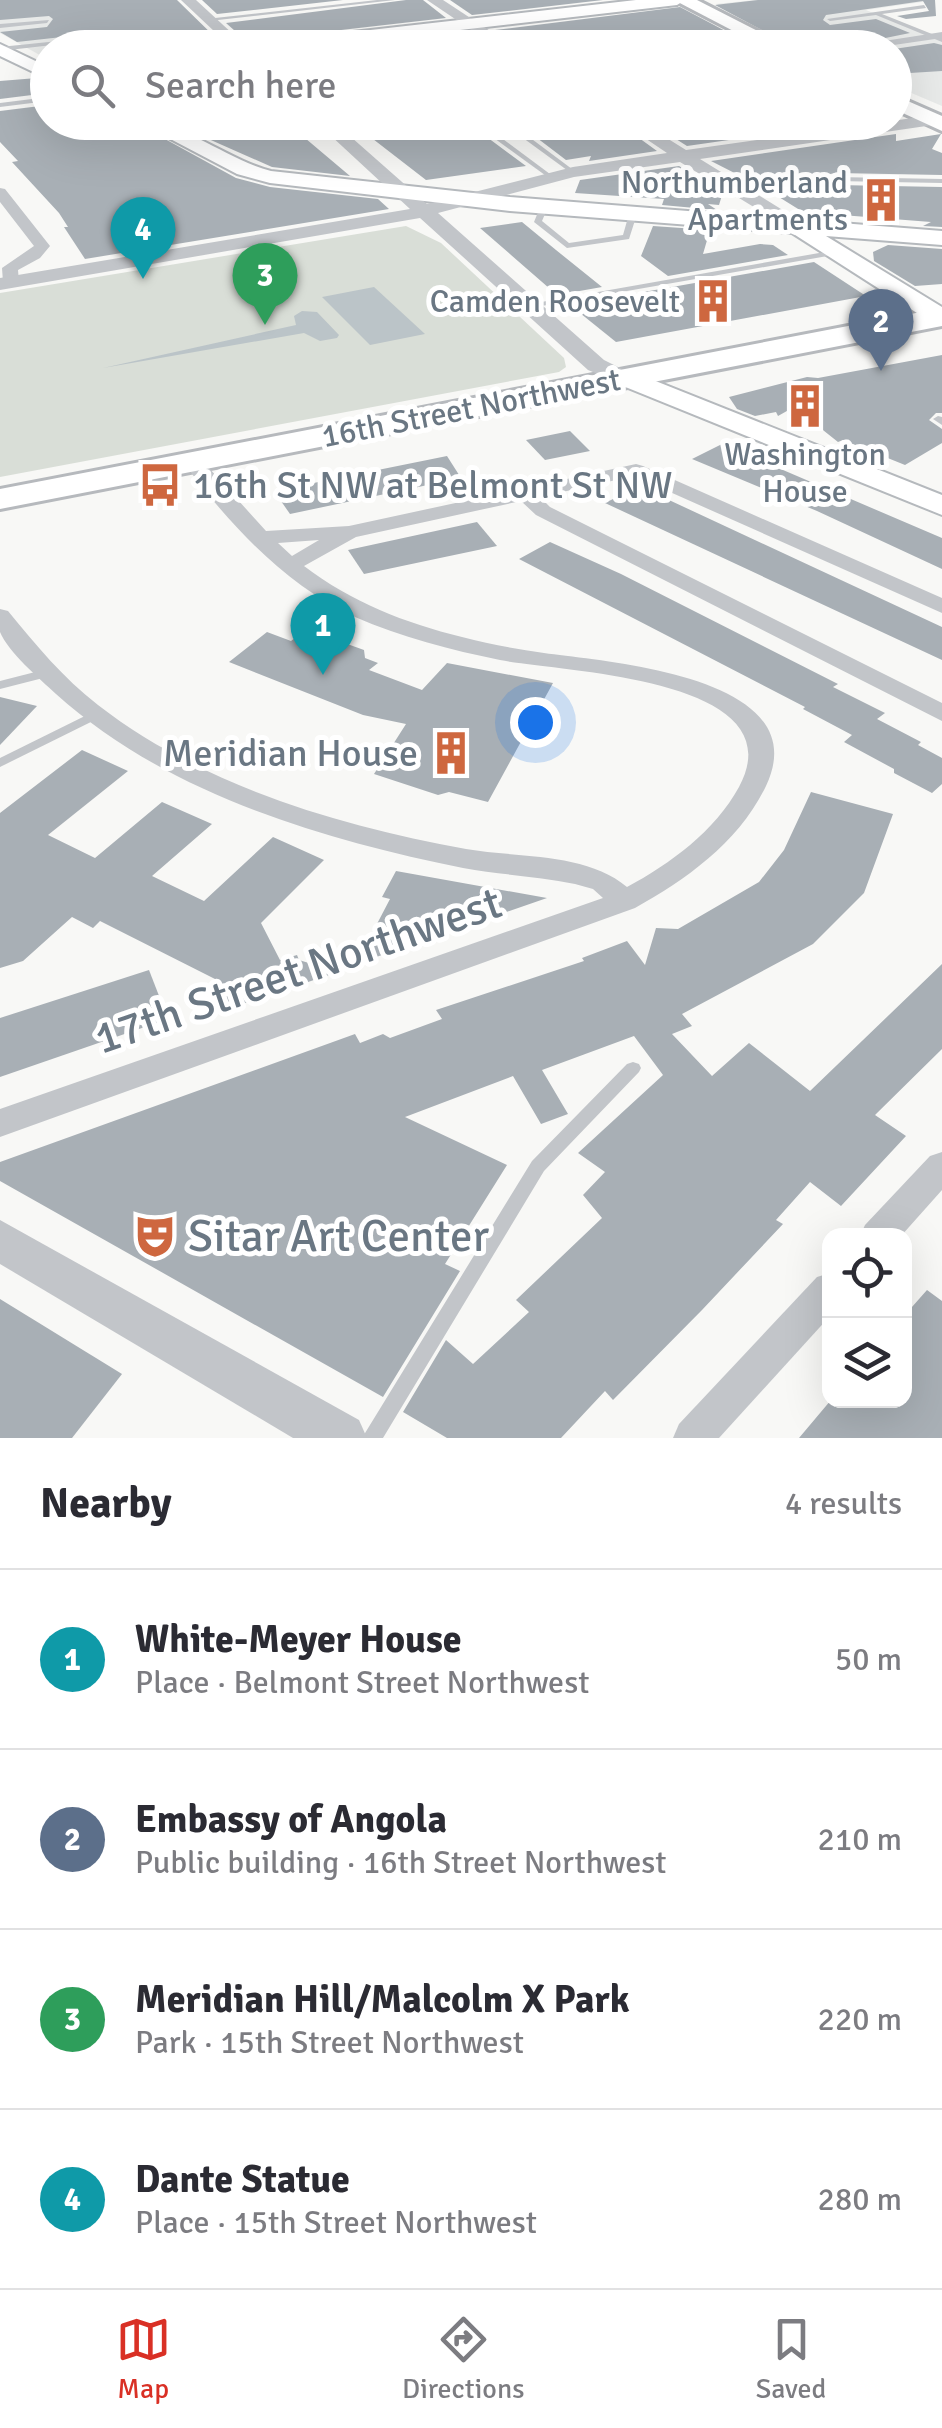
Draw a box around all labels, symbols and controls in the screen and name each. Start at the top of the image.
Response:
search box [30,30,912,140]
icon: search [65,58,120,113]
text: Search here [145,62,337,109]
place label: Northumberland Apartments [621,163,848,239]
building icon: Northumberland Apartments [857,176,905,224]
pin: 4 [110,196,176,279]
pin: 3 [232,242,298,325]
building icon: Camden Roosevelt [689,277,737,325]
place label: Camden Roosevelt [430,282,680,321]
pin: 2 [848,288,914,371]
street label: 16th Street Northwest [318,360,624,456]
building icon: Washington House [781,382,829,430]
place label: Washington House [724,435,886,511]
bus stop icon: 16th St NW at Belmont St NW [136,461,184,509]
place label: 16th St NW at Belmont St NW [193,462,673,509]
pin: 1 [290,592,356,675]
your location [510,697,561,748]
building icon: Meridian House [427,729,475,777]
place label: Meridian House [163,730,418,777]
street label: 17th Street Northwest [87,876,509,1066]
place label: Sitar Art Center [188,1209,489,1264]
theatre icon: Sitar Art Center [131,1212,179,1260]
map controls [822,1228,912,1408]
button: locate [822,1228,912,1318]
button: layers [822,1318,912,1408]
text: Nearby [40,1478,172,1529]
text: 4 results [785,1484,902,1523]
text: White-Meyer House [135,1616,462,1663]
text: 1 [64,1640,81,1679]
text: 50 m [835,1640,902,1679]
text: Place · Belmont Street Northwest [135,1663,589,1702]
text: Embassy of Angola [135,1796,447,1843]
text: 2 [64,1820,81,1859]
text: 210 m [818,1820,902,1859]
text: Public building · 16th Street Northwest [135,1843,667,1882]
text: Meridian Hill/Malcolm X Park [135,1976,630,2023]
text: 3 [64,2000,81,2039]
text: 220 m [818,2000,902,2039]
text: Park · 15th Street Northwest [135,2023,524,2062]
text: Dante Statue [135,2156,350,2203]
text: 4 [64,2180,81,2219]
text: 280 m [818,2180,902,2219]
text: Place · 15th Street Northwest [135,2203,537,2242]
tab: Map [116,2312,171,2406]
tab: Directions [402,2312,524,2406]
tab: Saved [756,2312,826,2406]

